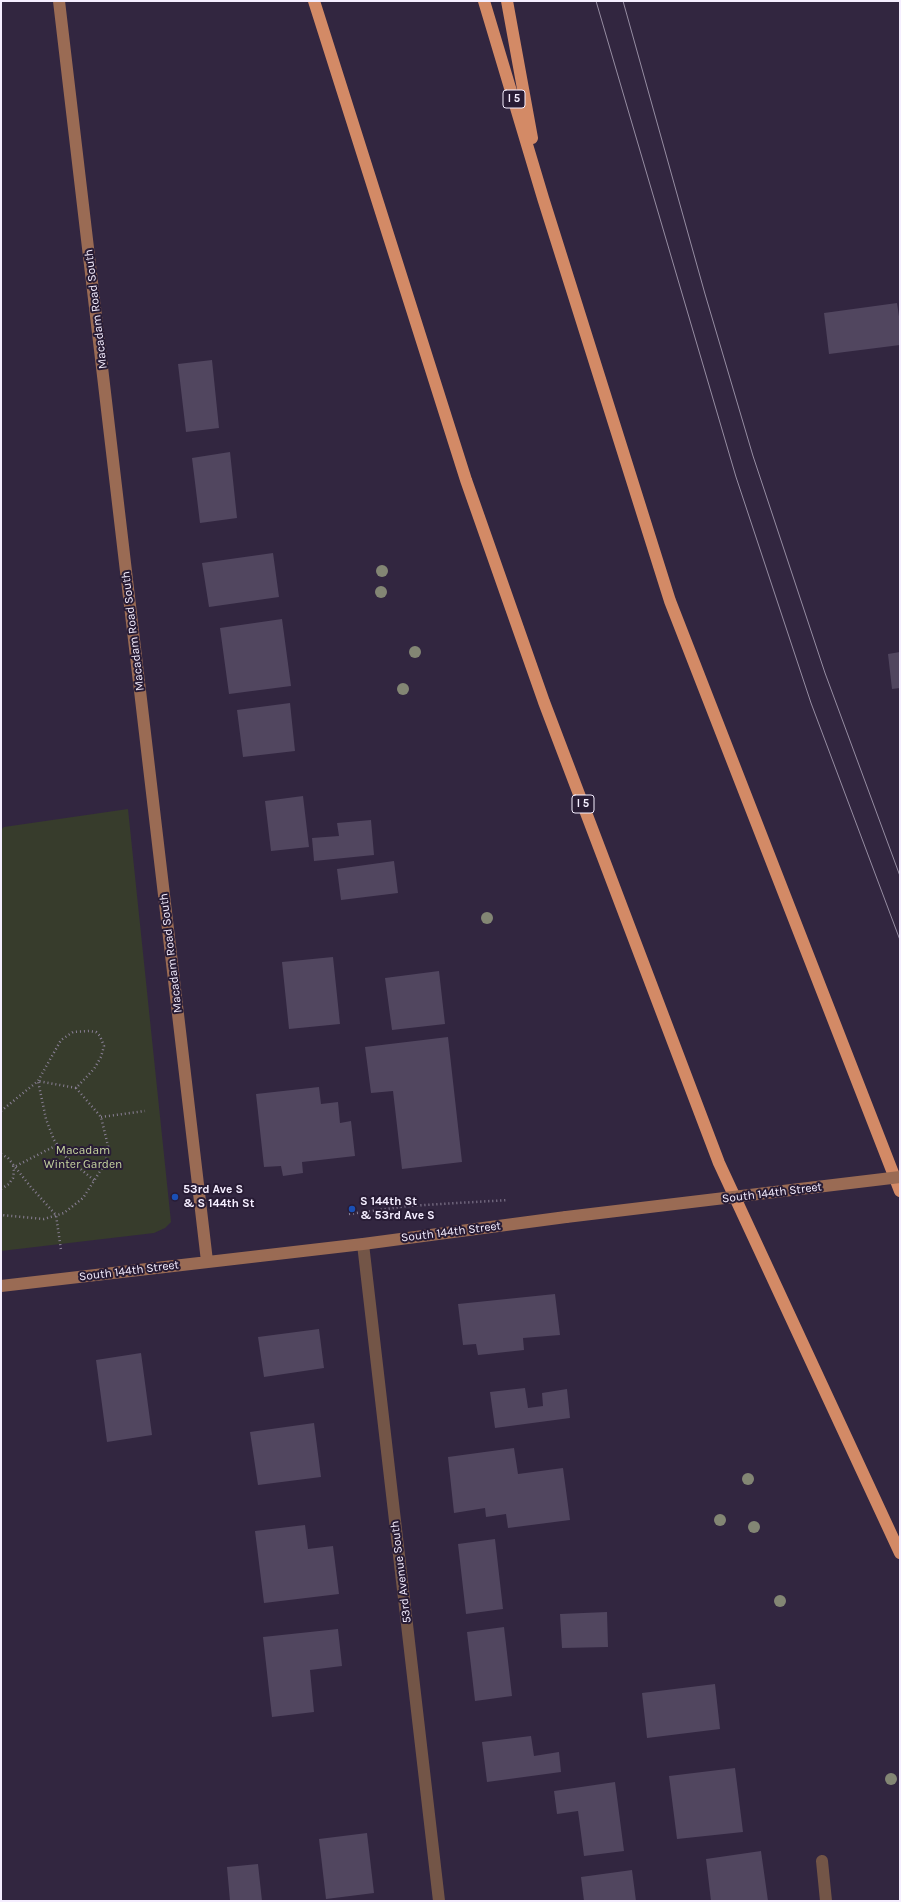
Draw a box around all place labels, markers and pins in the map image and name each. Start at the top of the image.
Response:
place label: 53rd Ave S & S 144th St [183,1183,254,1211]
marker: 53rd Ave S & S 144th St [170,1192,180,1202]
place label: S 144th St & 53rd Ave S [360,1195,435,1223]
marker: S 144th St & 53rd Ave S [347,1204,357,1214]

